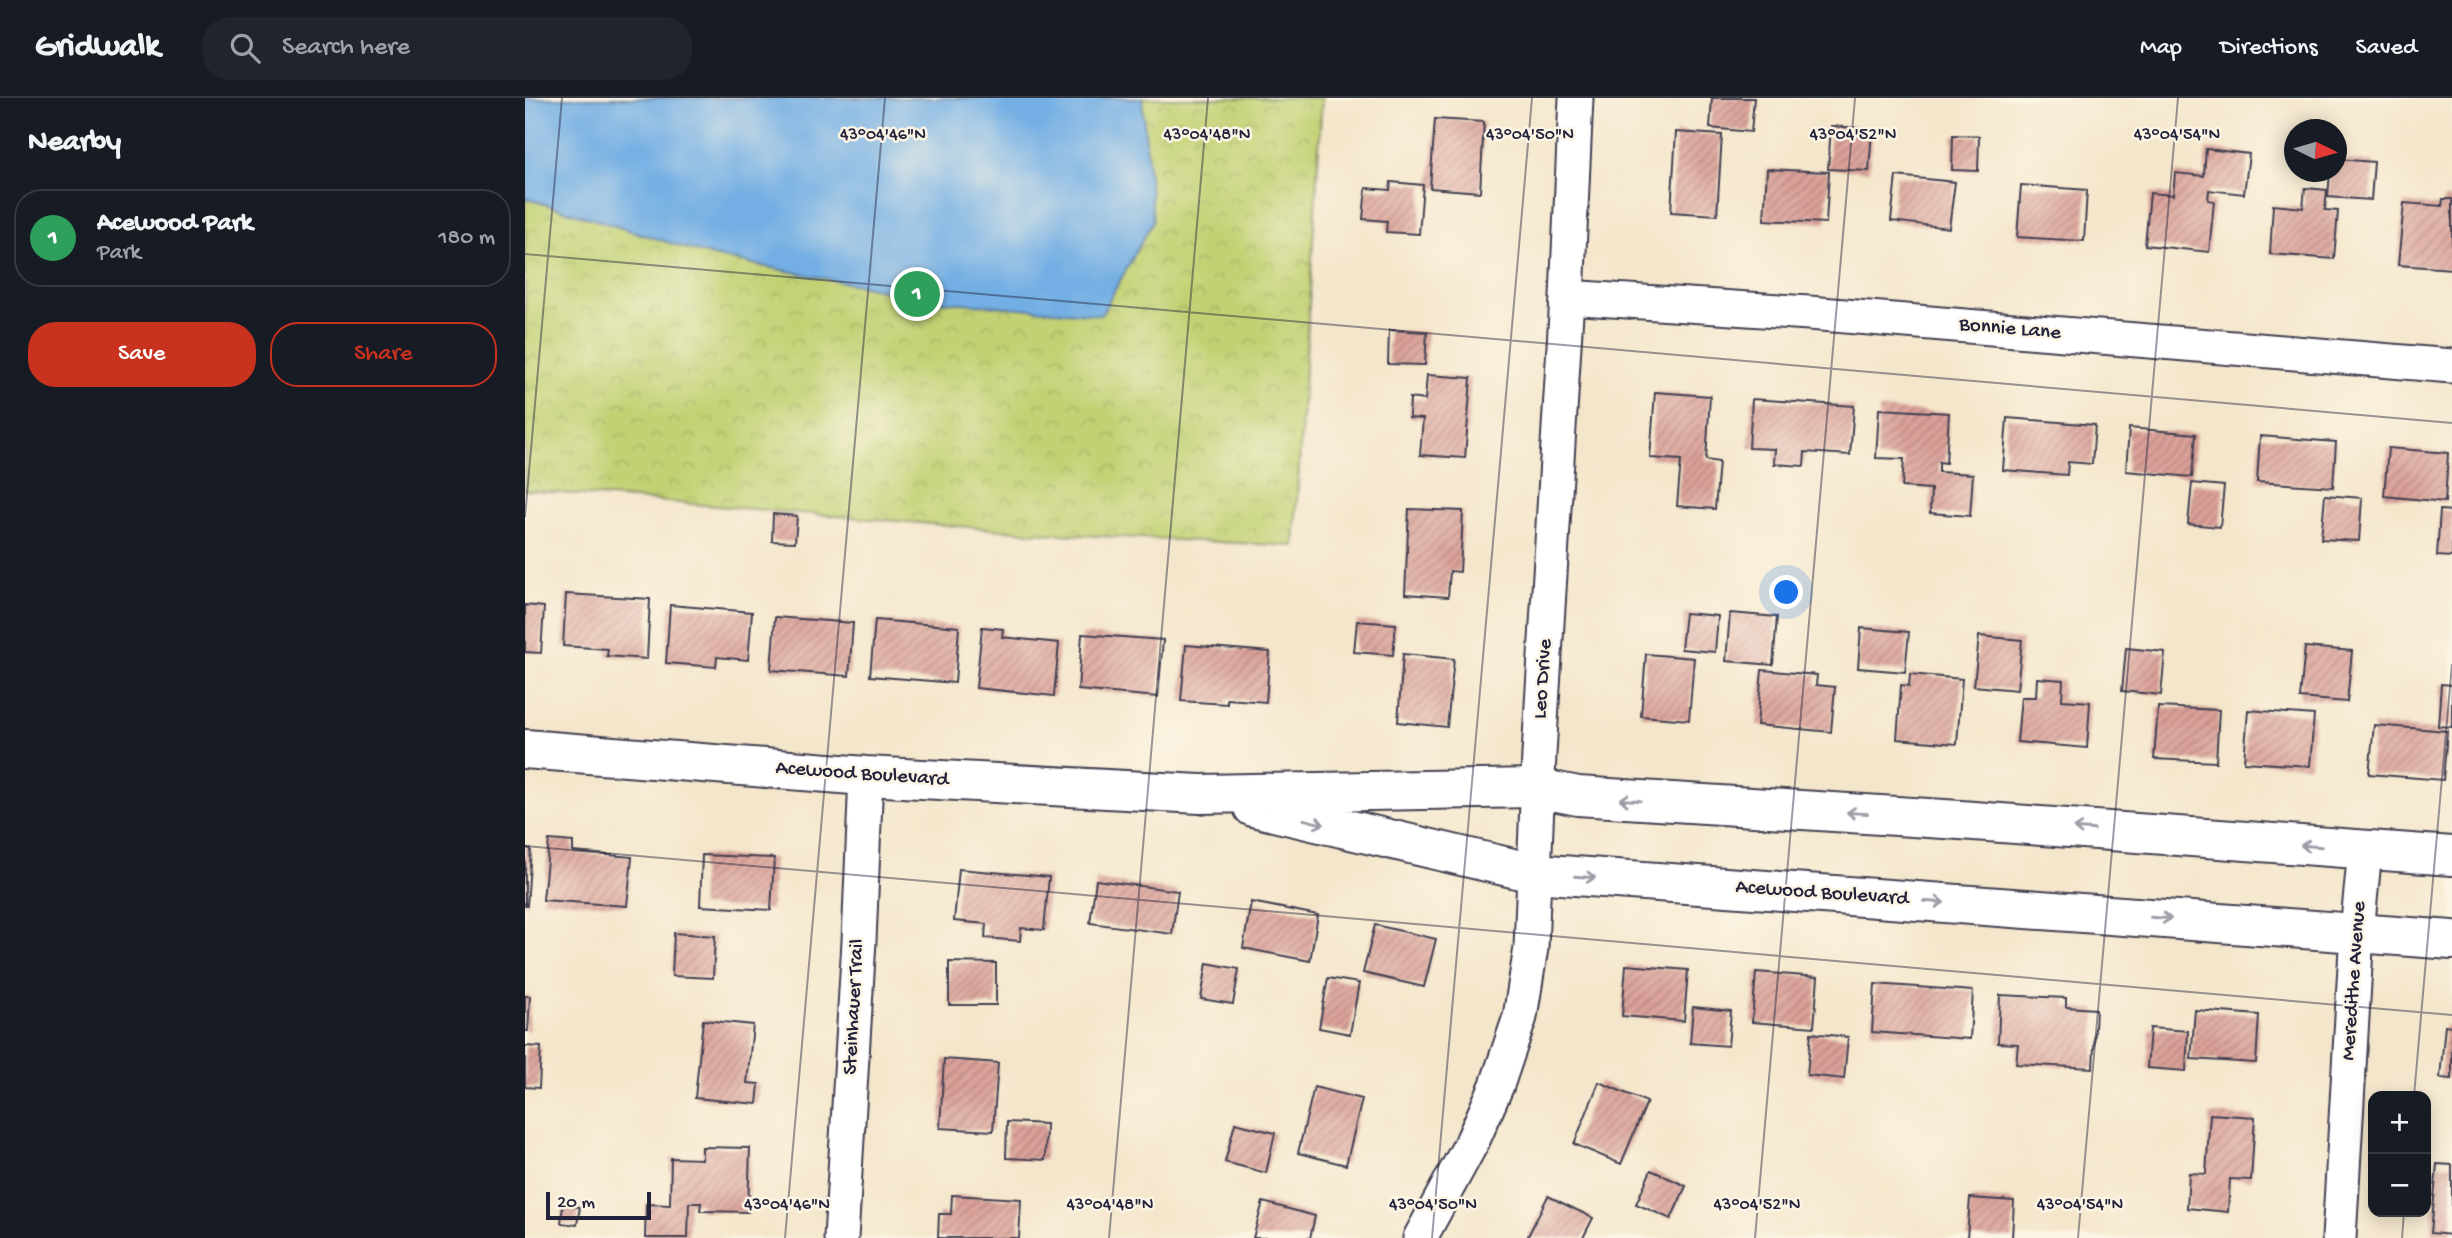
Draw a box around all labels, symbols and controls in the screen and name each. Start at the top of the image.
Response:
search box [202,17,692,80]
text: Gridwalk [35,29,160,67]
icon: search [226,29,264,67]
text: Search here [282,33,410,64]
text: Map [2140,34,2182,63]
text: Directions [2220,34,2318,63]
text: Saved [2356,34,2417,63]
north arrow [2284,119,2347,182]
text: 43°04'46"N [840,125,926,146]
text: 43°04'48"N [1164,125,1250,146]
text: 43°04'50"N [1486,125,1574,146]
text: 43°04'52"N [1810,125,1896,146]
text: 43°04'54"N [2134,125,2220,146]
text: Nearby [28,126,121,161]
text: Acewood Park [97,209,253,240]
text: 1 [48,225,58,252]
text: 180 m [438,225,495,252]
text: Park [97,240,141,267]
pin: 1 [894,268,940,320]
street label: Bonnie Lane [1957,313,2063,347]
button: Save [28,322,256,387]
button: Share [270,322,497,387]
your location [1769,575,1803,609]
street label: Leo Drive [1529,637,1559,720]
street label: Acewood Boulevard [775,756,951,794]
one-way arrow [1619,793,1642,806]
one-way arrow [1846,807,1869,820]
one-way arrow [1302,816,1325,829]
one-way arrow [2073,822,2096,835]
one-way arrow [2300,839,2322,852]
one-way arrow [1573,871,1596,884]
street label: Acewood Boulevard [1735,875,1911,913]
one-way arrow [1922,896,1945,909]
street label: Meredithe Avenue [2337,899,2373,1061]
one-way arrow [2149,912,2172,925]
street label: Steinhauer Trail [839,938,871,1076]
map controls [2368,1091,2431,1217]
button: + [2368,1091,2431,1154]
button: − [2368,1154,2431,1217]
scale bar [546,1189,651,1221]
text: 20 m [557,1192,595,1215]
text: 43°04'46"N [744,1195,830,1216]
text: 43°04'48"N [1067,1195,1153,1216]
text: 43°04'50"N [1389,1195,1477,1216]
text: 43°04'52"N [1714,1195,1800,1216]
text: 43°04'54"N [2037,1195,2123,1216]

